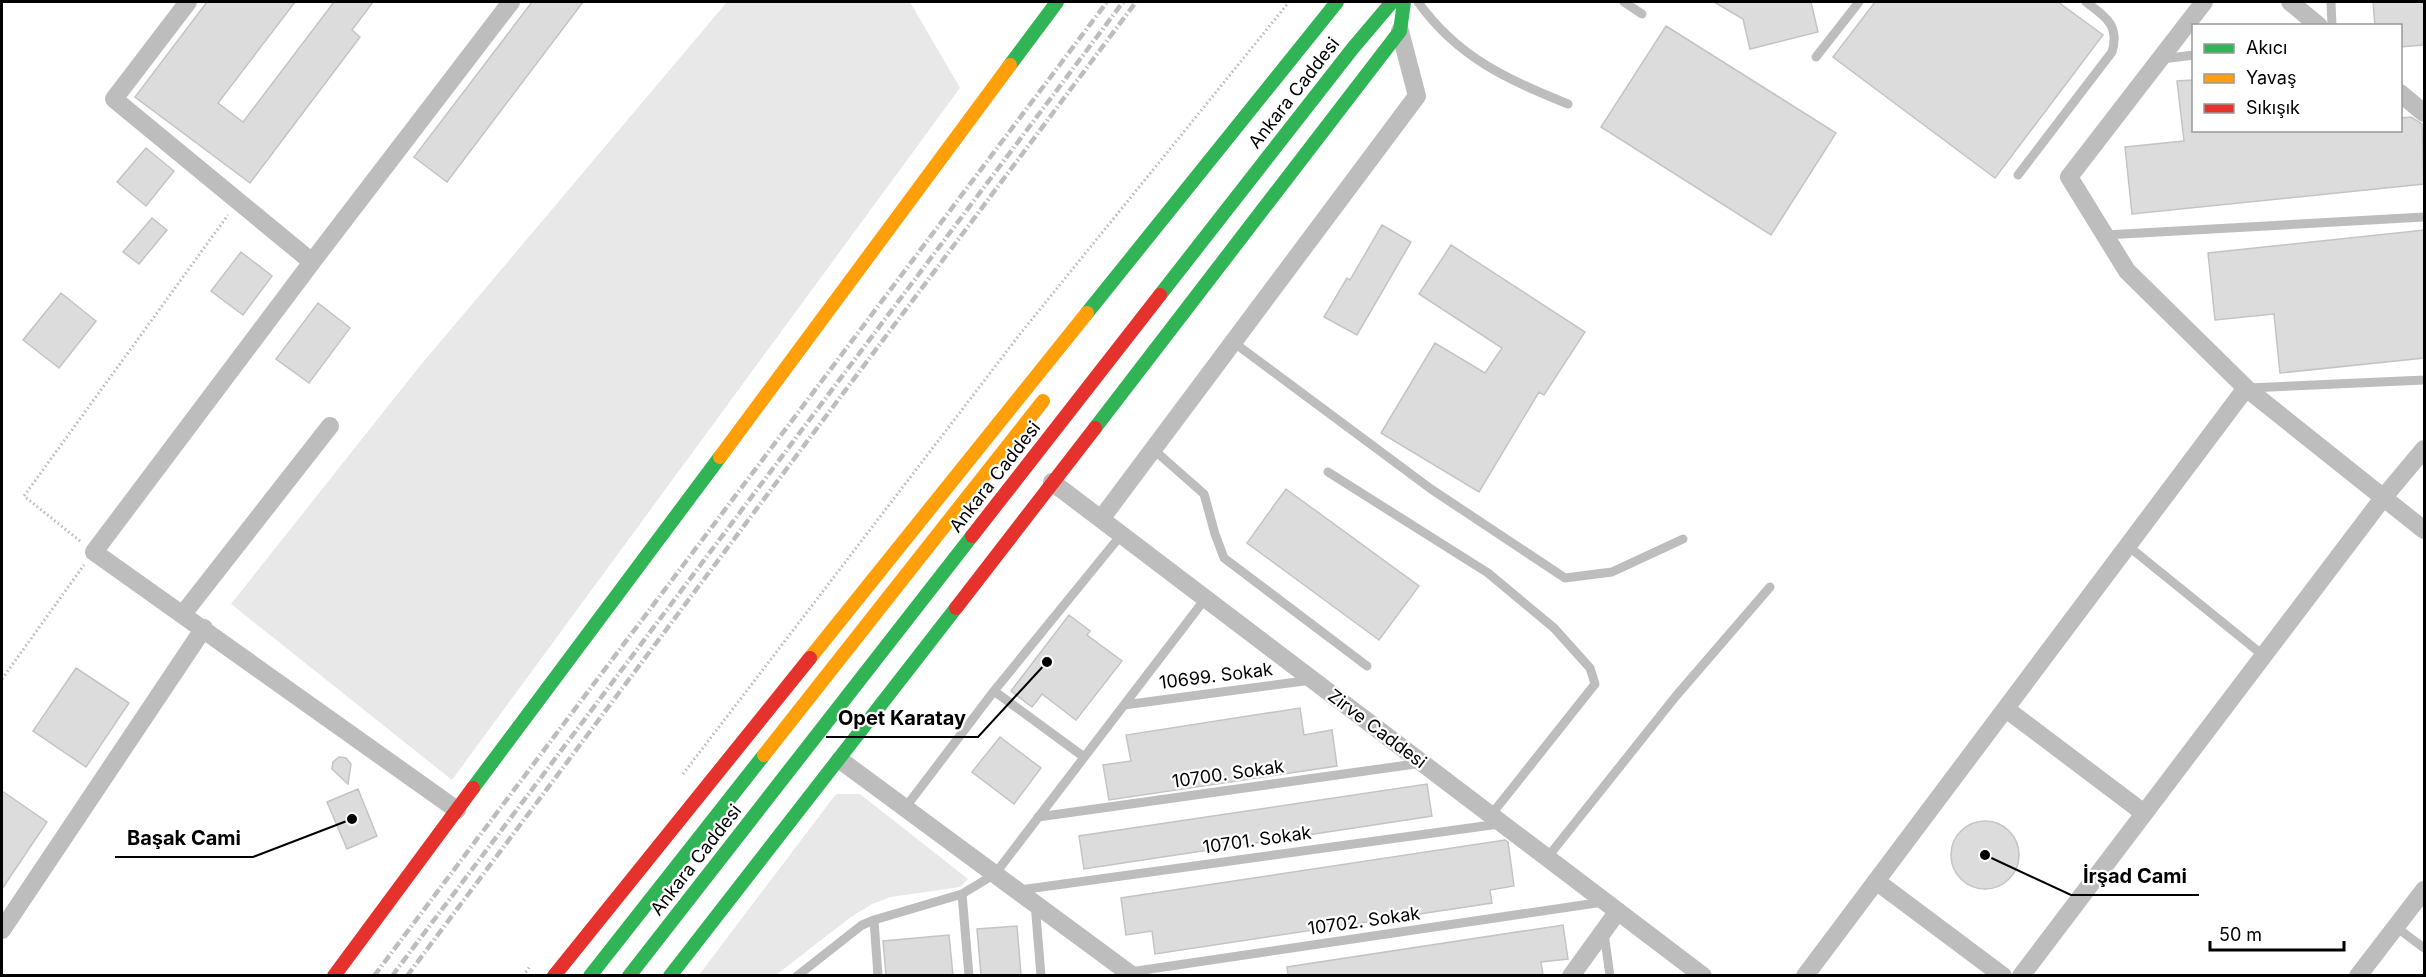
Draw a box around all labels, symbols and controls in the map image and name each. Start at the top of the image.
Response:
legend [2192,24,2402,132]
street label: Ankara Caddesi [1244,33,1343,152]
text: Akıcı [2246,37,2287,58]
text: Yavaş [2246,67,2296,88]
text: Sıkışık [2246,97,2300,118]
street label: Ankara Caddesi [945,417,1044,536]
street label: 10699. Sokak [1158,658,1274,693]
street label: Zirve Caddesi [1324,685,1431,772]
callout: Opet Karatay [826,699,978,737]
text: Opet Karatay [838,706,966,730]
street label: 10700. Sokak [1171,755,1285,792]
street label: Ankara Caddesi [646,800,745,919]
callout: Başak Cami [115,819,253,857]
street label: 10701. Sokak [1201,821,1313,858]
text: Başak Cami [127,826,241,850]
callout: İrşad Cami [2071,857,2199,895]
text: İrşad Cami [2083,864,2187,888]
street label: 10702. Sokak [1307,902,1421,939]
scale bar [2210,914,2344,952]
text: 50 m [2219,924,2262,945]

